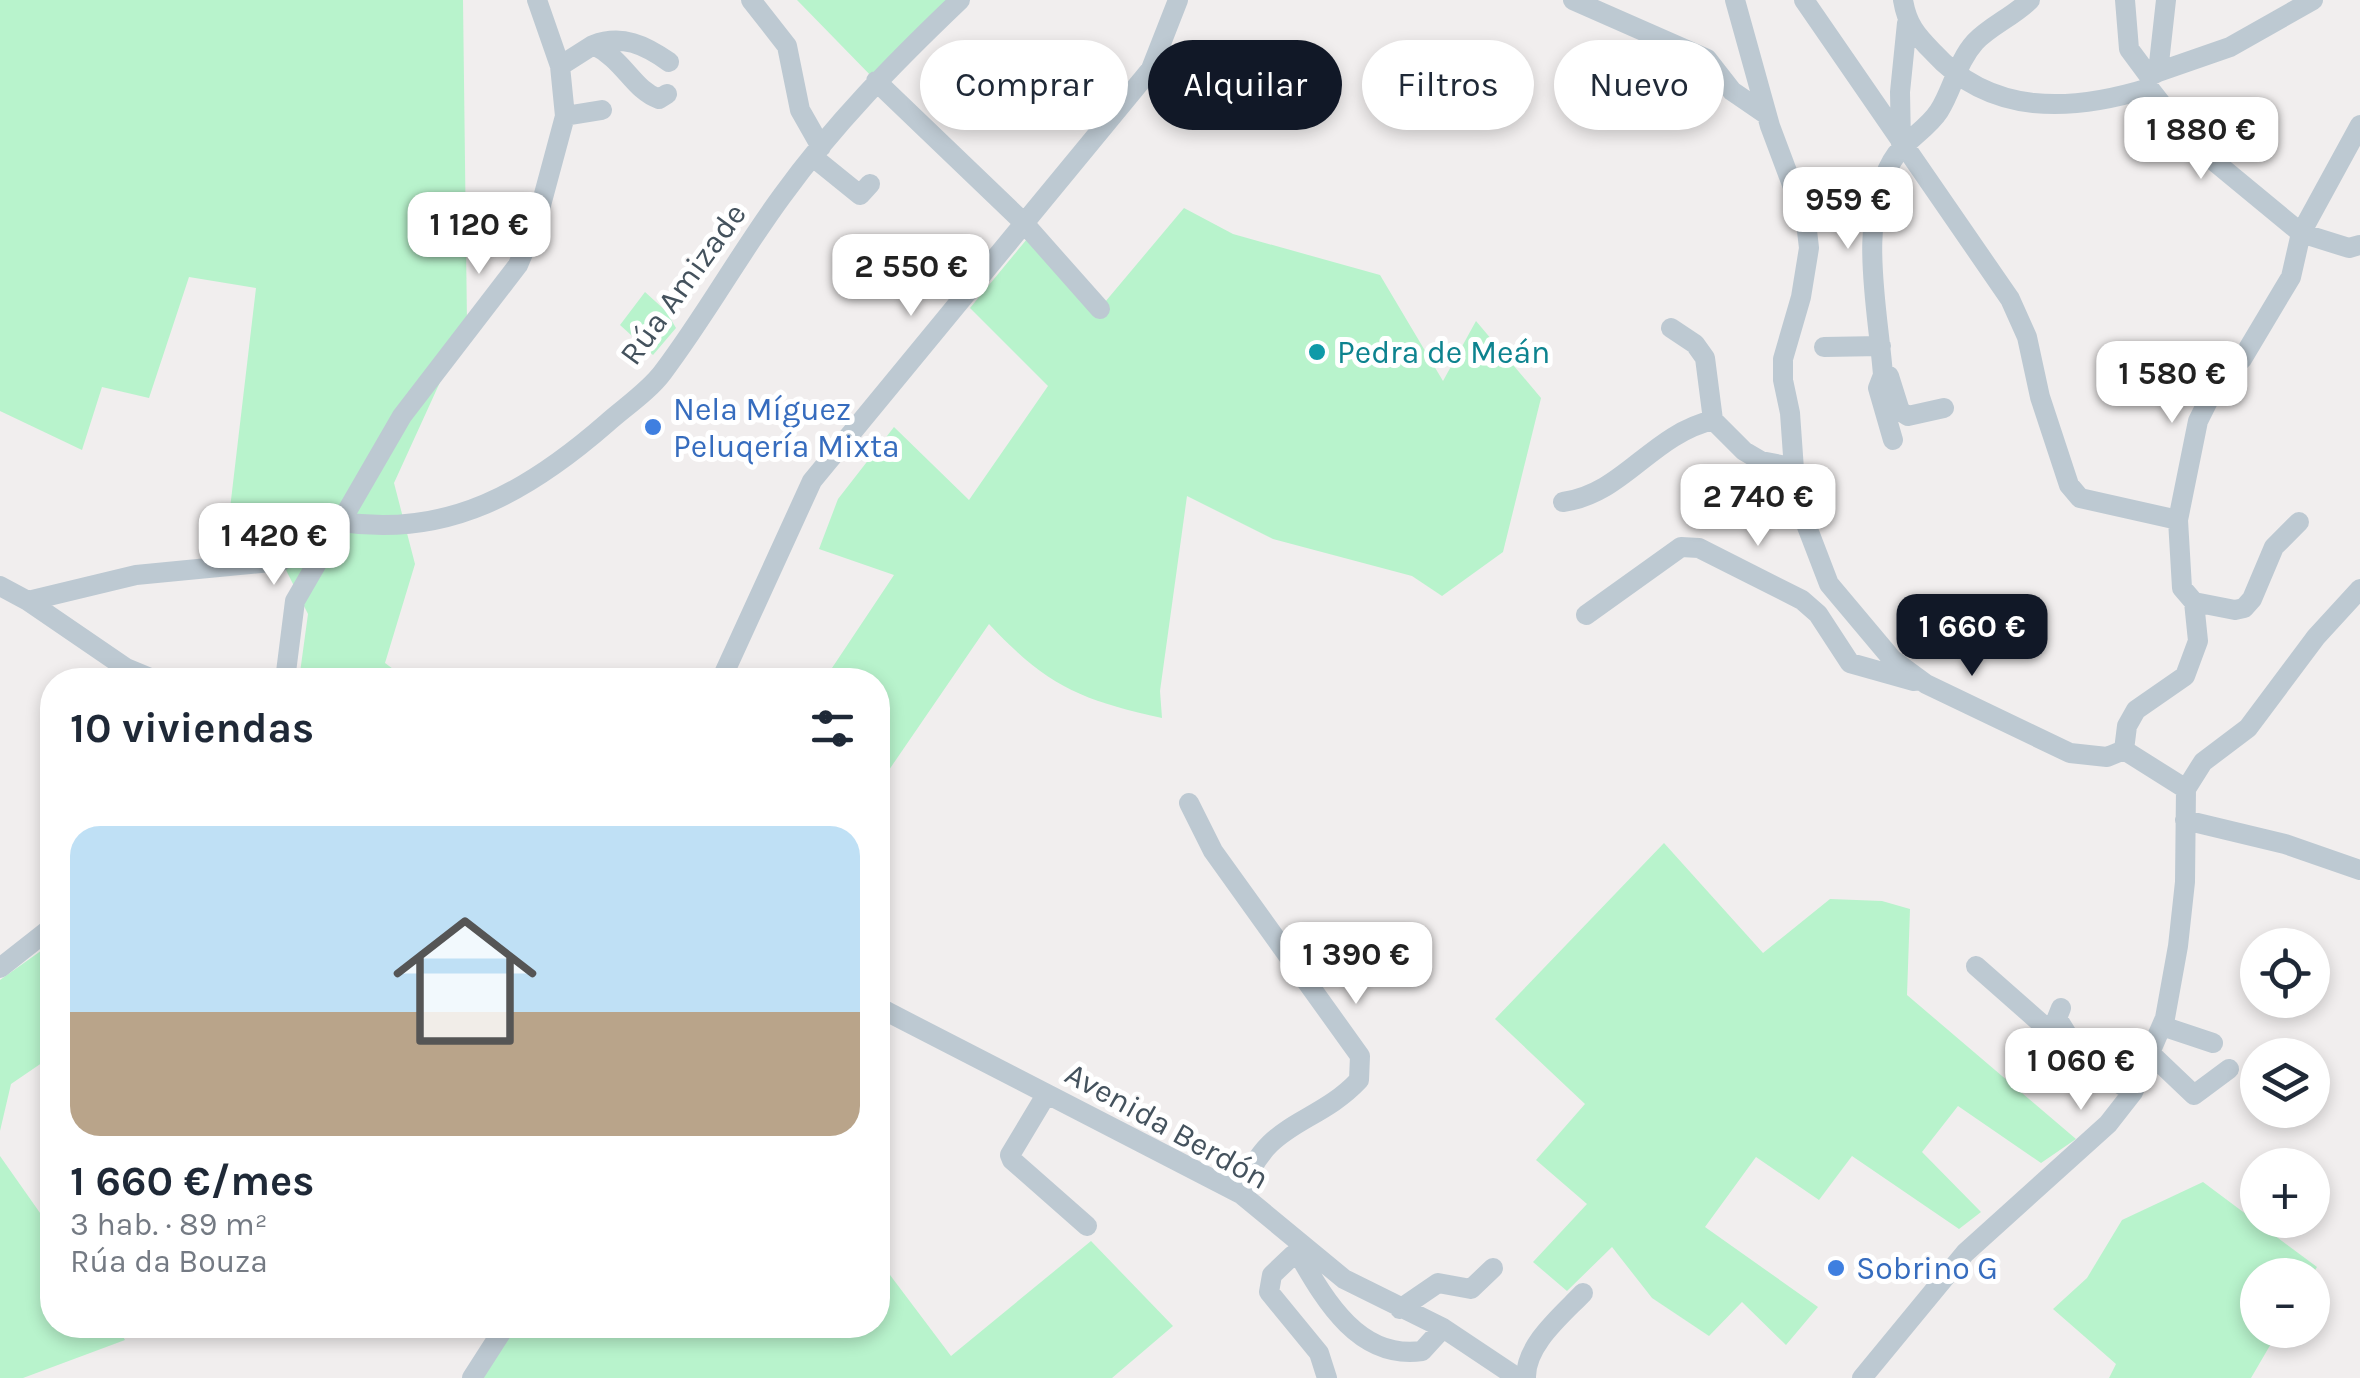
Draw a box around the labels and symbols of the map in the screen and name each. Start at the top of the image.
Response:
pin: 1 880 € [2109,97,2293,182]
pin: 959 € [1778,167,1918,252]
pin: 1 120 € [387,192,571,277]
street label: Rúa Amizade [612,196,754,372]
pin: 2 550 € [819,234,1003,319]
place label: Pedra de Meán [1337,334,1550,371]
marker: Pedra de Meán [1306,341,1328,363]
pin: 1 580 € [2080,341,2264,426]
place label: Nela Míguez Peluqería Mixta [673,391,900,465]
marker: Nela Míguez Peluqería Mixta [642,416,664,438]
pin: 2 740 € [1666,464,1850,549]
pin: 1 420 € [182,503,366,588]
pin: 1 660 € [1880,594,2064,679]
pin: 1 390 € [1264,922,1448,1007]
pin: 1 060 € [1989,1028,2173,1113]
street label: Avenida Berdón [1059,1055,1275,1197]
place label: Sobrino G [1856,1250,1998,1287]
marker: Sobrino G [1825,1257,1847,1279]

